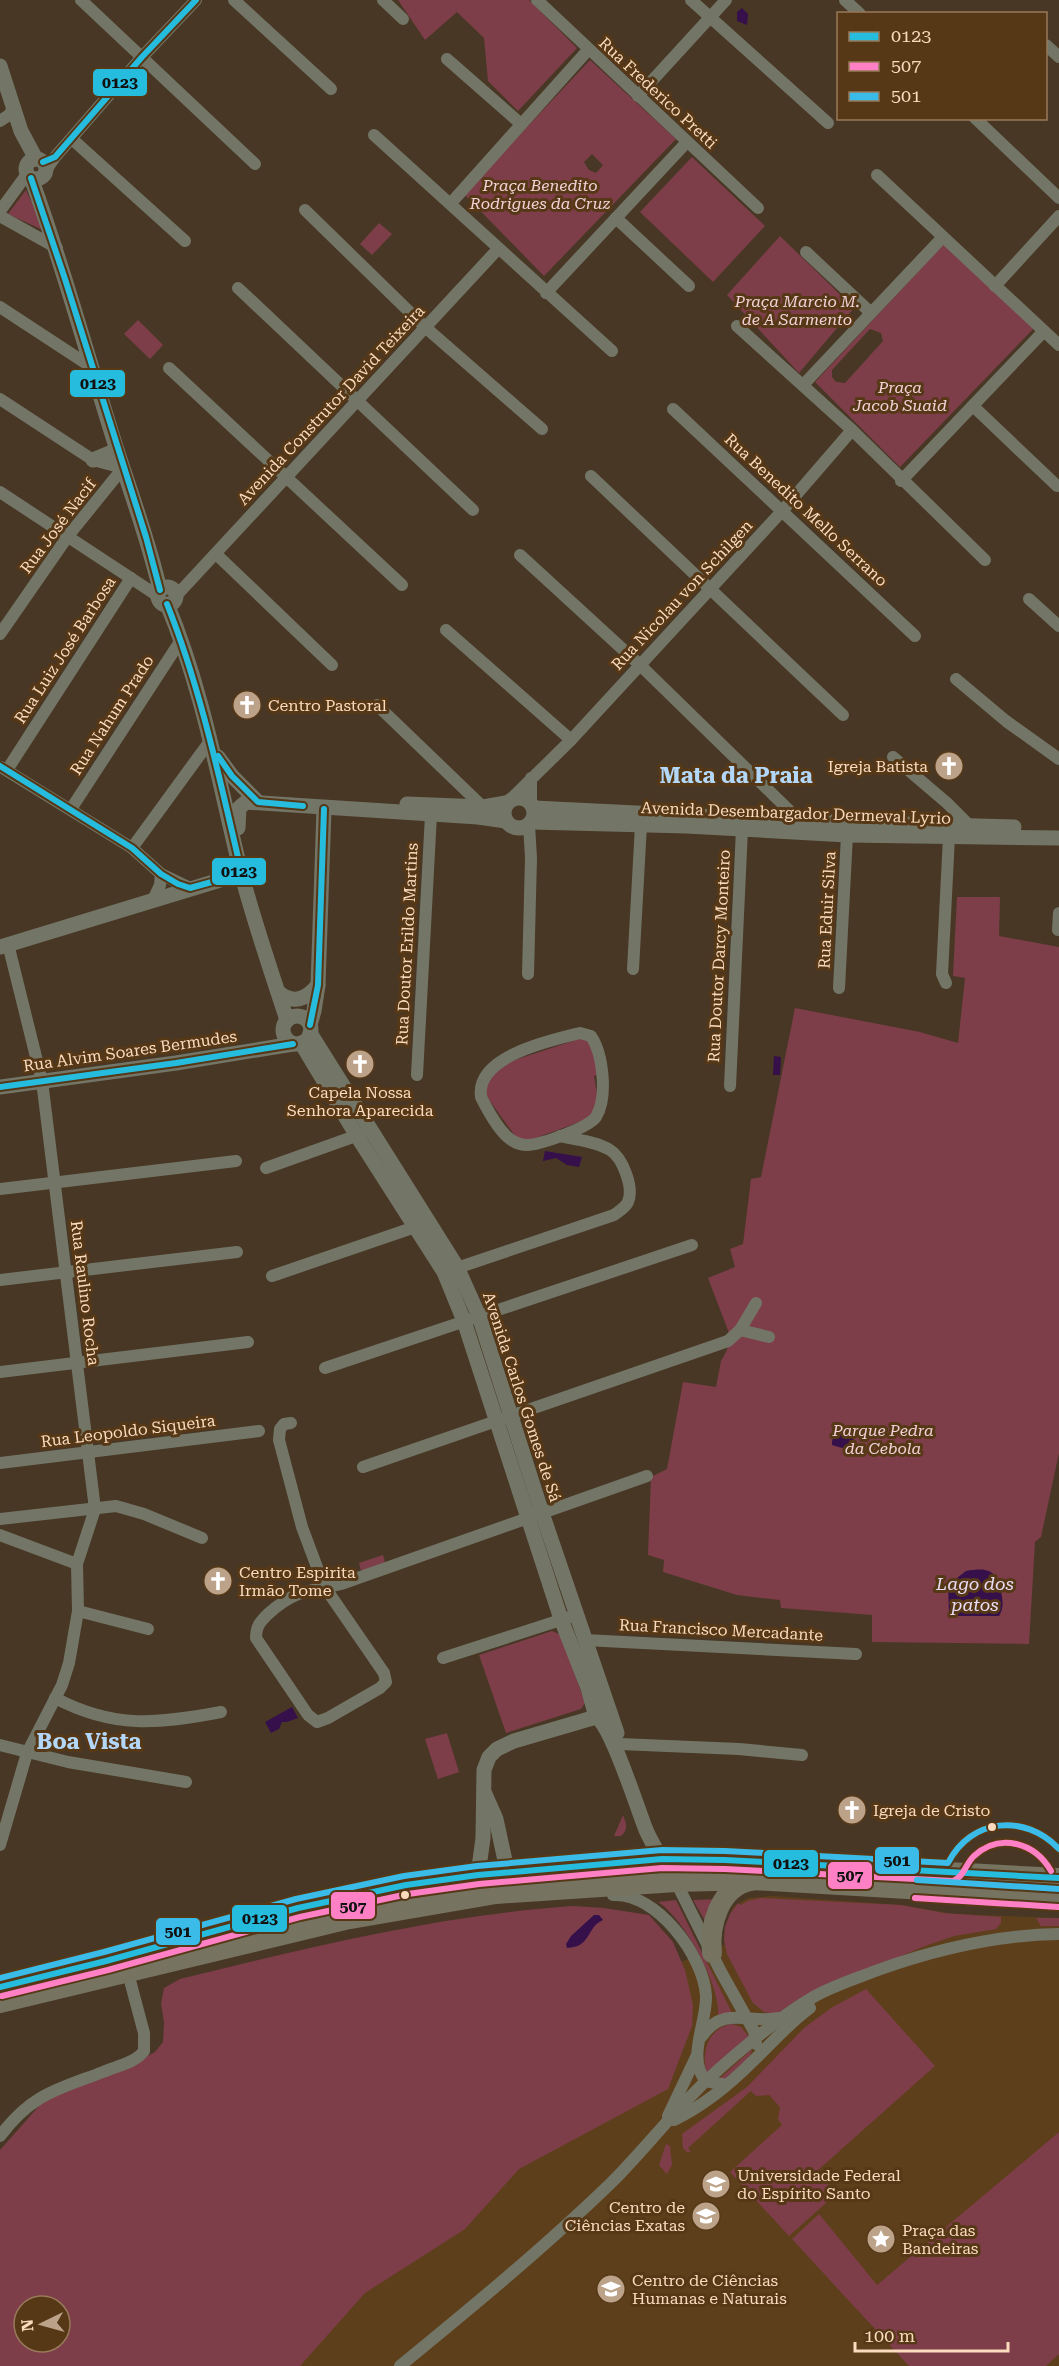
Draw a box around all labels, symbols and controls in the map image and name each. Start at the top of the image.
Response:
legend [837,12,1047,120]
text: 0123 [891,25,931,46]
street label: Rua Frederico Pretti [595,33,721,153]
text: 507 [891,55,921,76]
line badge: 0123 [92,68,148,97]
text: 0123 [102,73,138,92]
text: 501 [891,85,921,106]
park label: Praça Benedito Rodrigues da Cruz [469,176,610,213]
park label: Praça Marcio M. de A Sarmento [734,292,859,329]
street label: Avenida Construtor David Teixeira [233,301,429,509]
line badge: 0123 [69,369,126,398]
text: 0123 [80,374,116,393]
park label: Praça Jacob Suaid [852,378,947,415]
street label: Rua Benedito Mello Serrano [721,430,891,591]
street label: Rua José Nacif [16,474,100,577]
street label: Rua Nicolau von Schilgen [607,516,757,674]
street label: Rua Luiz José Barbosa [10,573,120,727]
street label: Rua Nahum Prado [66,651,158,778]
church icon: Centro Pastoral [231,689,263,721]
place label: Centro Pastoral [268,696,387,715]
church icon: Igreja Batista [933,750,965,782]
place label: Igreja Batista [828,757,928,776]
district label: Mata da Praia [659,763,813,788]
street label: Avenida Desembargador Dermeval Lyrio [641,798,952,828]
street label: Rua Doutor Erildo Martins [392,842,422,1046]
street label: Rua Doutor Darcy Monteiro [704,849,734,1063]
street label: Rua Eduir Silva [814,851,840,969]
line badge: 0123 [211,857,267,886]
text: 0123 [221,862,257,881]
street label: Rua Alvim Soares Bermudes [22,1027,238,1075]
church icon: Capela Nossa Senhora Aparecida [344,1048,376,1080]
place label: Capela Nossa Senhora Aparecida [287,1083,434,1120]
street label: Rua Raulino Rocha [67,1219,103,1367]
street label: Avenida Carlos Gomes de Sá [479,1290,565,1505]
street label: Rua Leopoldo Siqueira [40,1411,217,1451]
park label: Parque Pedra da Cebola [831,1421,934,1458]
place label: Centro Espirita Irmão Tome [239,1563,356,1600]
church icon: Centro Espirita Irmão Tome [202,1565,234,1597]
water label: Lago dos patos [935,1573,1014,1615]
street label: Rua Francisco Mercadante [618,1615,824,1645]
district label: Boa Vista [36,1729,142,1754]
church icon: Igreja de Cristo [836,1794,868,1826]
place label: Igreja de Cristo [873,1801,991,1820]
unlabelled marker [986,1821,998,1833]
line badge: 501 [874,1846,920,1875]
line badge: 0123 [763,1849,819,1878]
text: 501 [884,1851,910,1870]
text: 0123 [773,1854,809,1873]
line badge: 507 [827,1861,873,1890]
text: 507 [837,1866,863,1885]
unlabelled marker [399,1889,411,1901]
line badge: 507 [330,1891,376,1920]
text: 507 [340,1897,366,1916]
line badge: 0123 [231,1904,288,1933]
text: 0123 [242,1909,278,1928]
line badge: 501 [155,1917,201,1946]
text: 501 [165,1922,191,1941]
place label: Universidade Federal do Espírito Santo [737,2166,901,2203]
school or university icon: Universidade Federal do Espírito Santo [700,2168,732,2200]
place label: Centro de Ciências Exatas [565,2198,685,2235]
school or university icon: Centro de Ciências Exatas [690,2200,722,2232]
place label: Praça das Bandeiras [902,2221,979,2258]
place icon: Praça das Bandeiras [865,2223,897,2255]
place label: Centro de Ciências Humanas e Naturais [632,2271,787,2308]
school or university icon: Centro de Ciências Humanas e Naturais [595,2273,627,2305]
north arrow [12,2294,72,2354]
scale bar [855,2315,1008,2353]
text: N [18,2318,38,2332]
text: 100 m [864,2325,915,2346]

